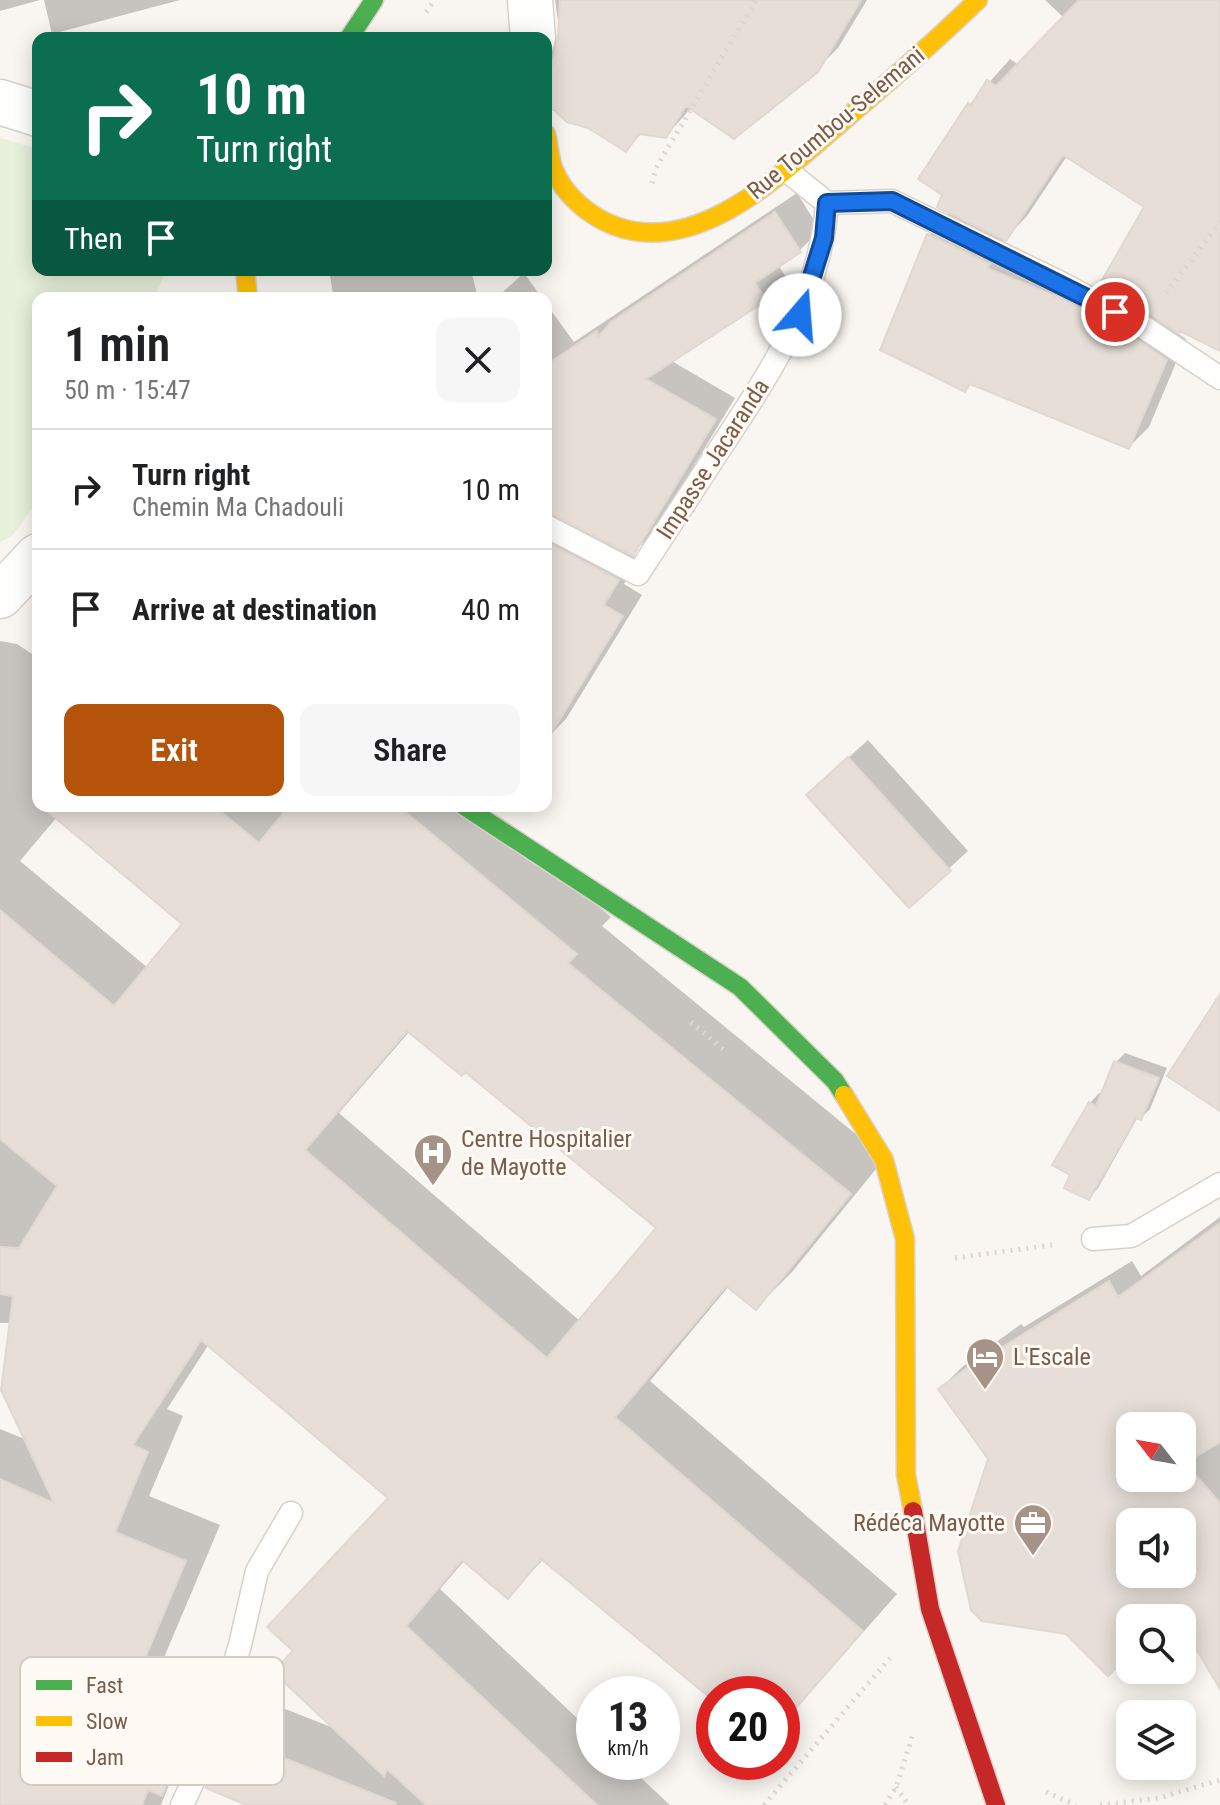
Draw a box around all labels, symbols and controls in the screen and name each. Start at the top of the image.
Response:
street label: Rue Toumbou-Selemani [742,41,930,205]
text: 10 m [196,62,307,128]
icon: right [64,64,168,168]
text: Turn right [196,129,332,171]
icon: arrive [139,216,183,260]
text: Then [64,221,123,256]
position arrow [758,273,842,357]
pin [1081,278,1149,346]
icon: arrive [1093,290,1137,334]
text: 1 min [64,316,170,373]
button: close [436,318,520,402]
street label: Impasse Jacaranda [651,374,775,544]
text: 50 m · 15:47 [64,375,191,405]
text: Turn right [132,457,250,492]
icon: right [64,467,108,511]
text: 10 m [461,472,520,507]
text: Chemin Ma Chadouli [132,492,344,522]
icon: arrive [64,587,108,631]
text: Arrive at destination [132,592,377,627]
text: 40 m [461,592,520,627]
button: Exit [64,704,284,796]
button: Share [300,704,520,796]
place label: Centre Hospitalier de Mayotte [461,1125,632,1181]
hospital icon: Centre Hospitalier de Mayotte [412,1132,454,1187]
hotel icon: L'Escale [964,1336,1006,1391]
place label: L'Escale [1013,1343,1091,1371]
north arrow [1116,1412,1196,1492]
map controls [1116,1412,1196,1780]
office icon: Rédéca Mayotte [1012,1502,1054,1557]
button: sound [1116,1508,1196,1588]
place label: Rédéca Mayotte [853,1509,1005,1537]
button: search [1116,1604,1196,1684]
legend [20,1657,284,1785]
text: Fast [86,1673,123,1698]
speed limit sign: 20 [696,1676,800,1780]
text: 13 [608,1694,648,1741]
button: layers [1116,1700,1196,1780]
text: Slow [86,1709,128,1734]
text: km/h [607,1736,649,1760]
text: Jam [86,1745,124,1770]

